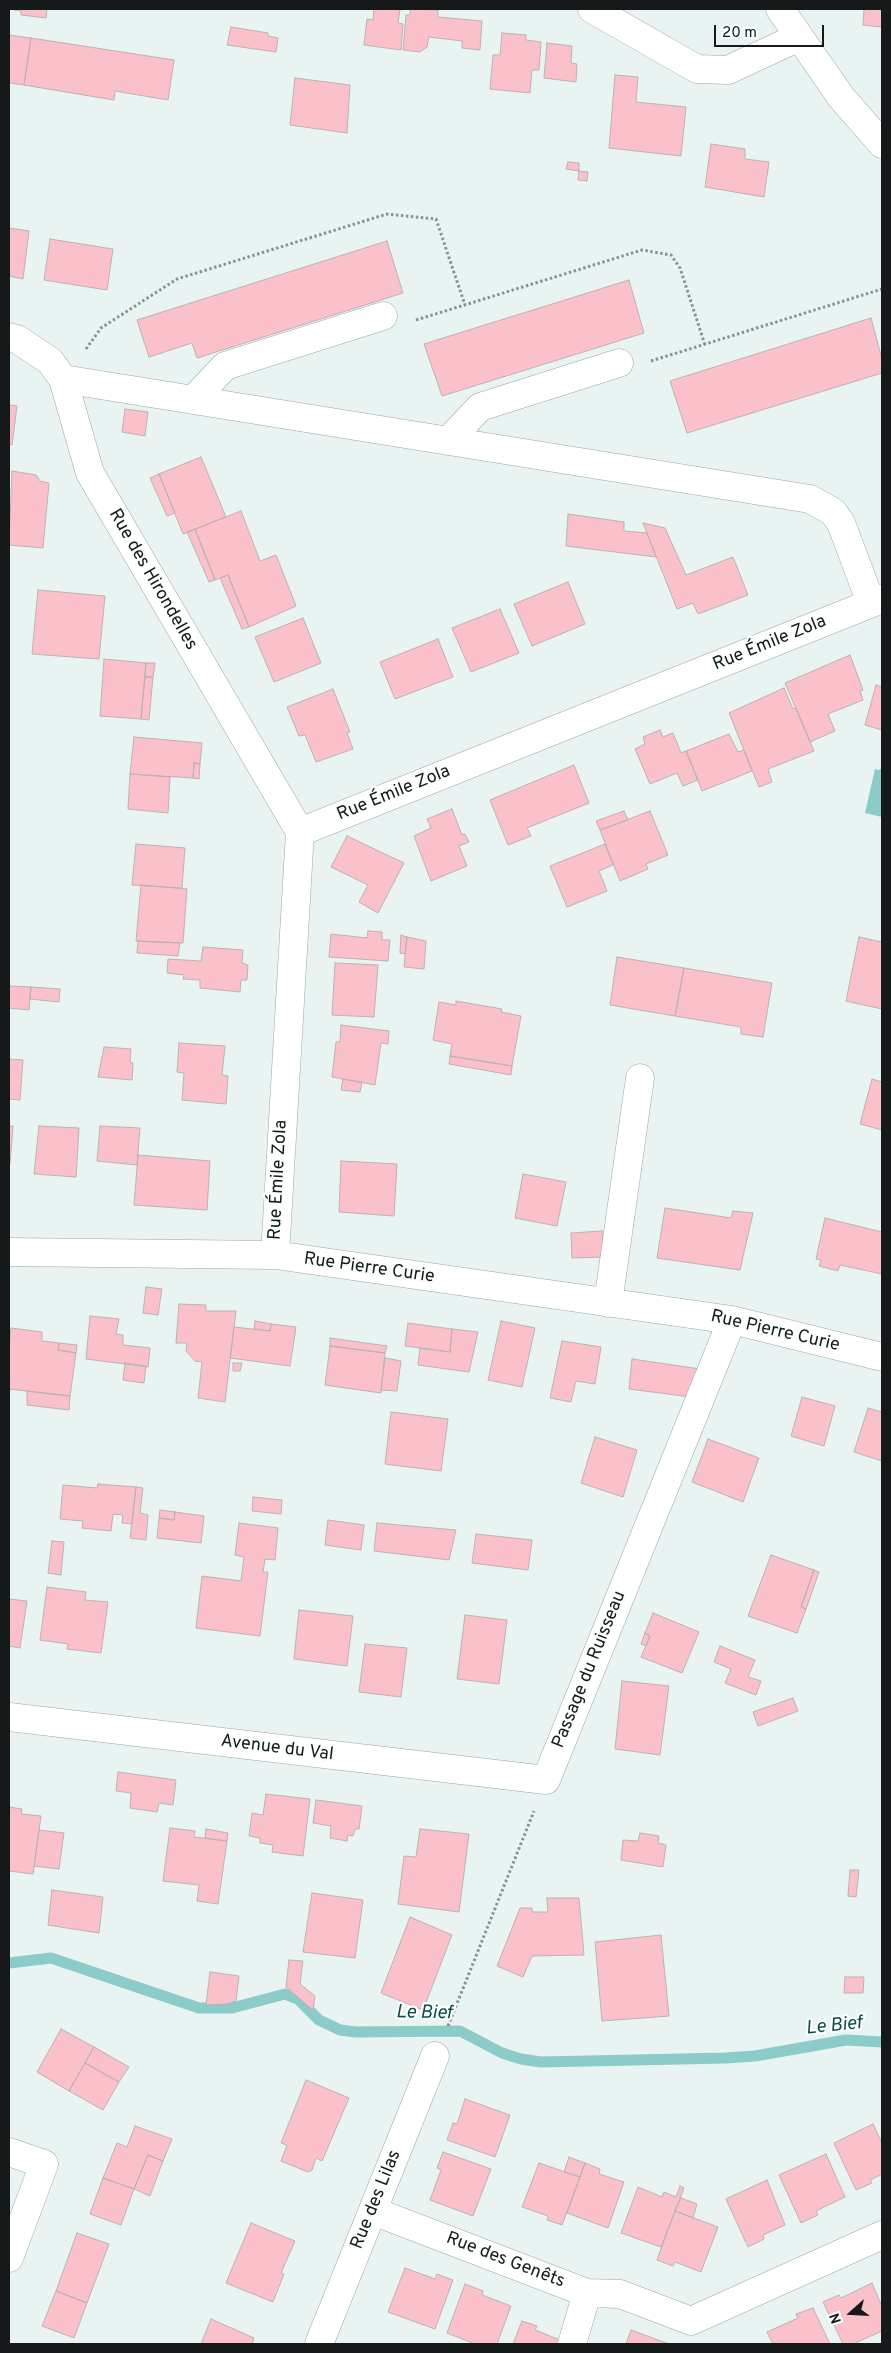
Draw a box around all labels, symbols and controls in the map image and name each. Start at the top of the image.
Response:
scale bar [716,15,826,47]
text: 20 m [722,24,757,43]
street label: Rue des Hirondelles [103,506,201,654]
street label: Rue Émile Zola [710,611,830,677]
street label: Rue Émile Zola [334,761,454,827]
street label: Rue Émile Zola [265,1119,293,1241]
street label: Rue Pierre Curie [302,1249,436,1289]
street label: Rue Pierre Curie [708,1307,842,1357]
street label: Passage du Ruisseau [549,1588,631,1752]
street label: Avenue du Val [219,1731,335,1767]
water label: Le Bief [396,2002,452,2026]
water label: Le Bief [805,2013,863,2041]
street label: Rue des Lilas [347,2147,407,2253]
street label: Rue des Genêts [443,2228,567,2294]
north arrow [826,2288,876,2338]
text: N [827,2311,846,2326]

